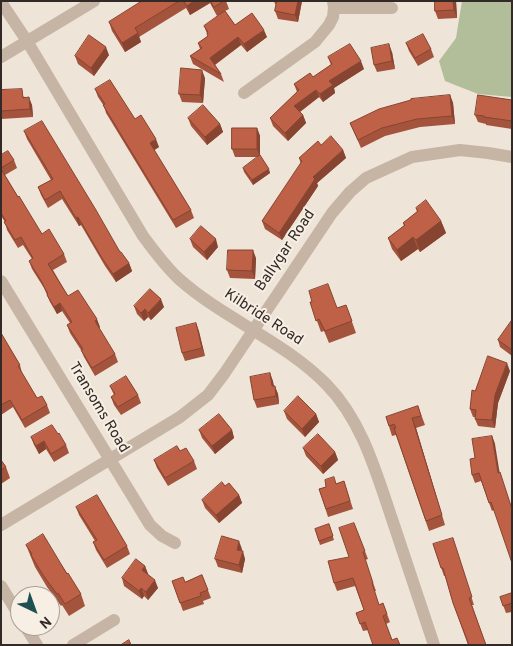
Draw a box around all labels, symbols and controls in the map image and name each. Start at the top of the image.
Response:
street label: Ballygar Road [252,207,320,295]
street label: Kilbride Road [220,286,306,350]
street label: Transoms Road [64,359,132,457]
north arrow [10,586,60,636]
text: N [35,612,54,631]

